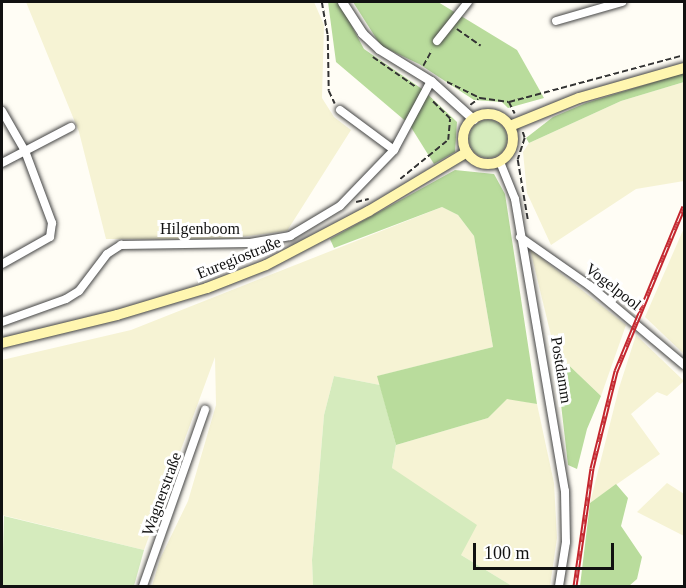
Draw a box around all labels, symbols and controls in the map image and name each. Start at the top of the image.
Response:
street label: Hilgenboom [160,219,240,239]
street label: Euregiostraße [194,232,284,284]
street label: Vogelpool [581,259,645,315]
street label: Postdamm [546,335,576,405]
street label: Wagnerstraße [138,450,186,538]
scale bar [476,531,617,569]
text: 100 m [484,543,530,563]

